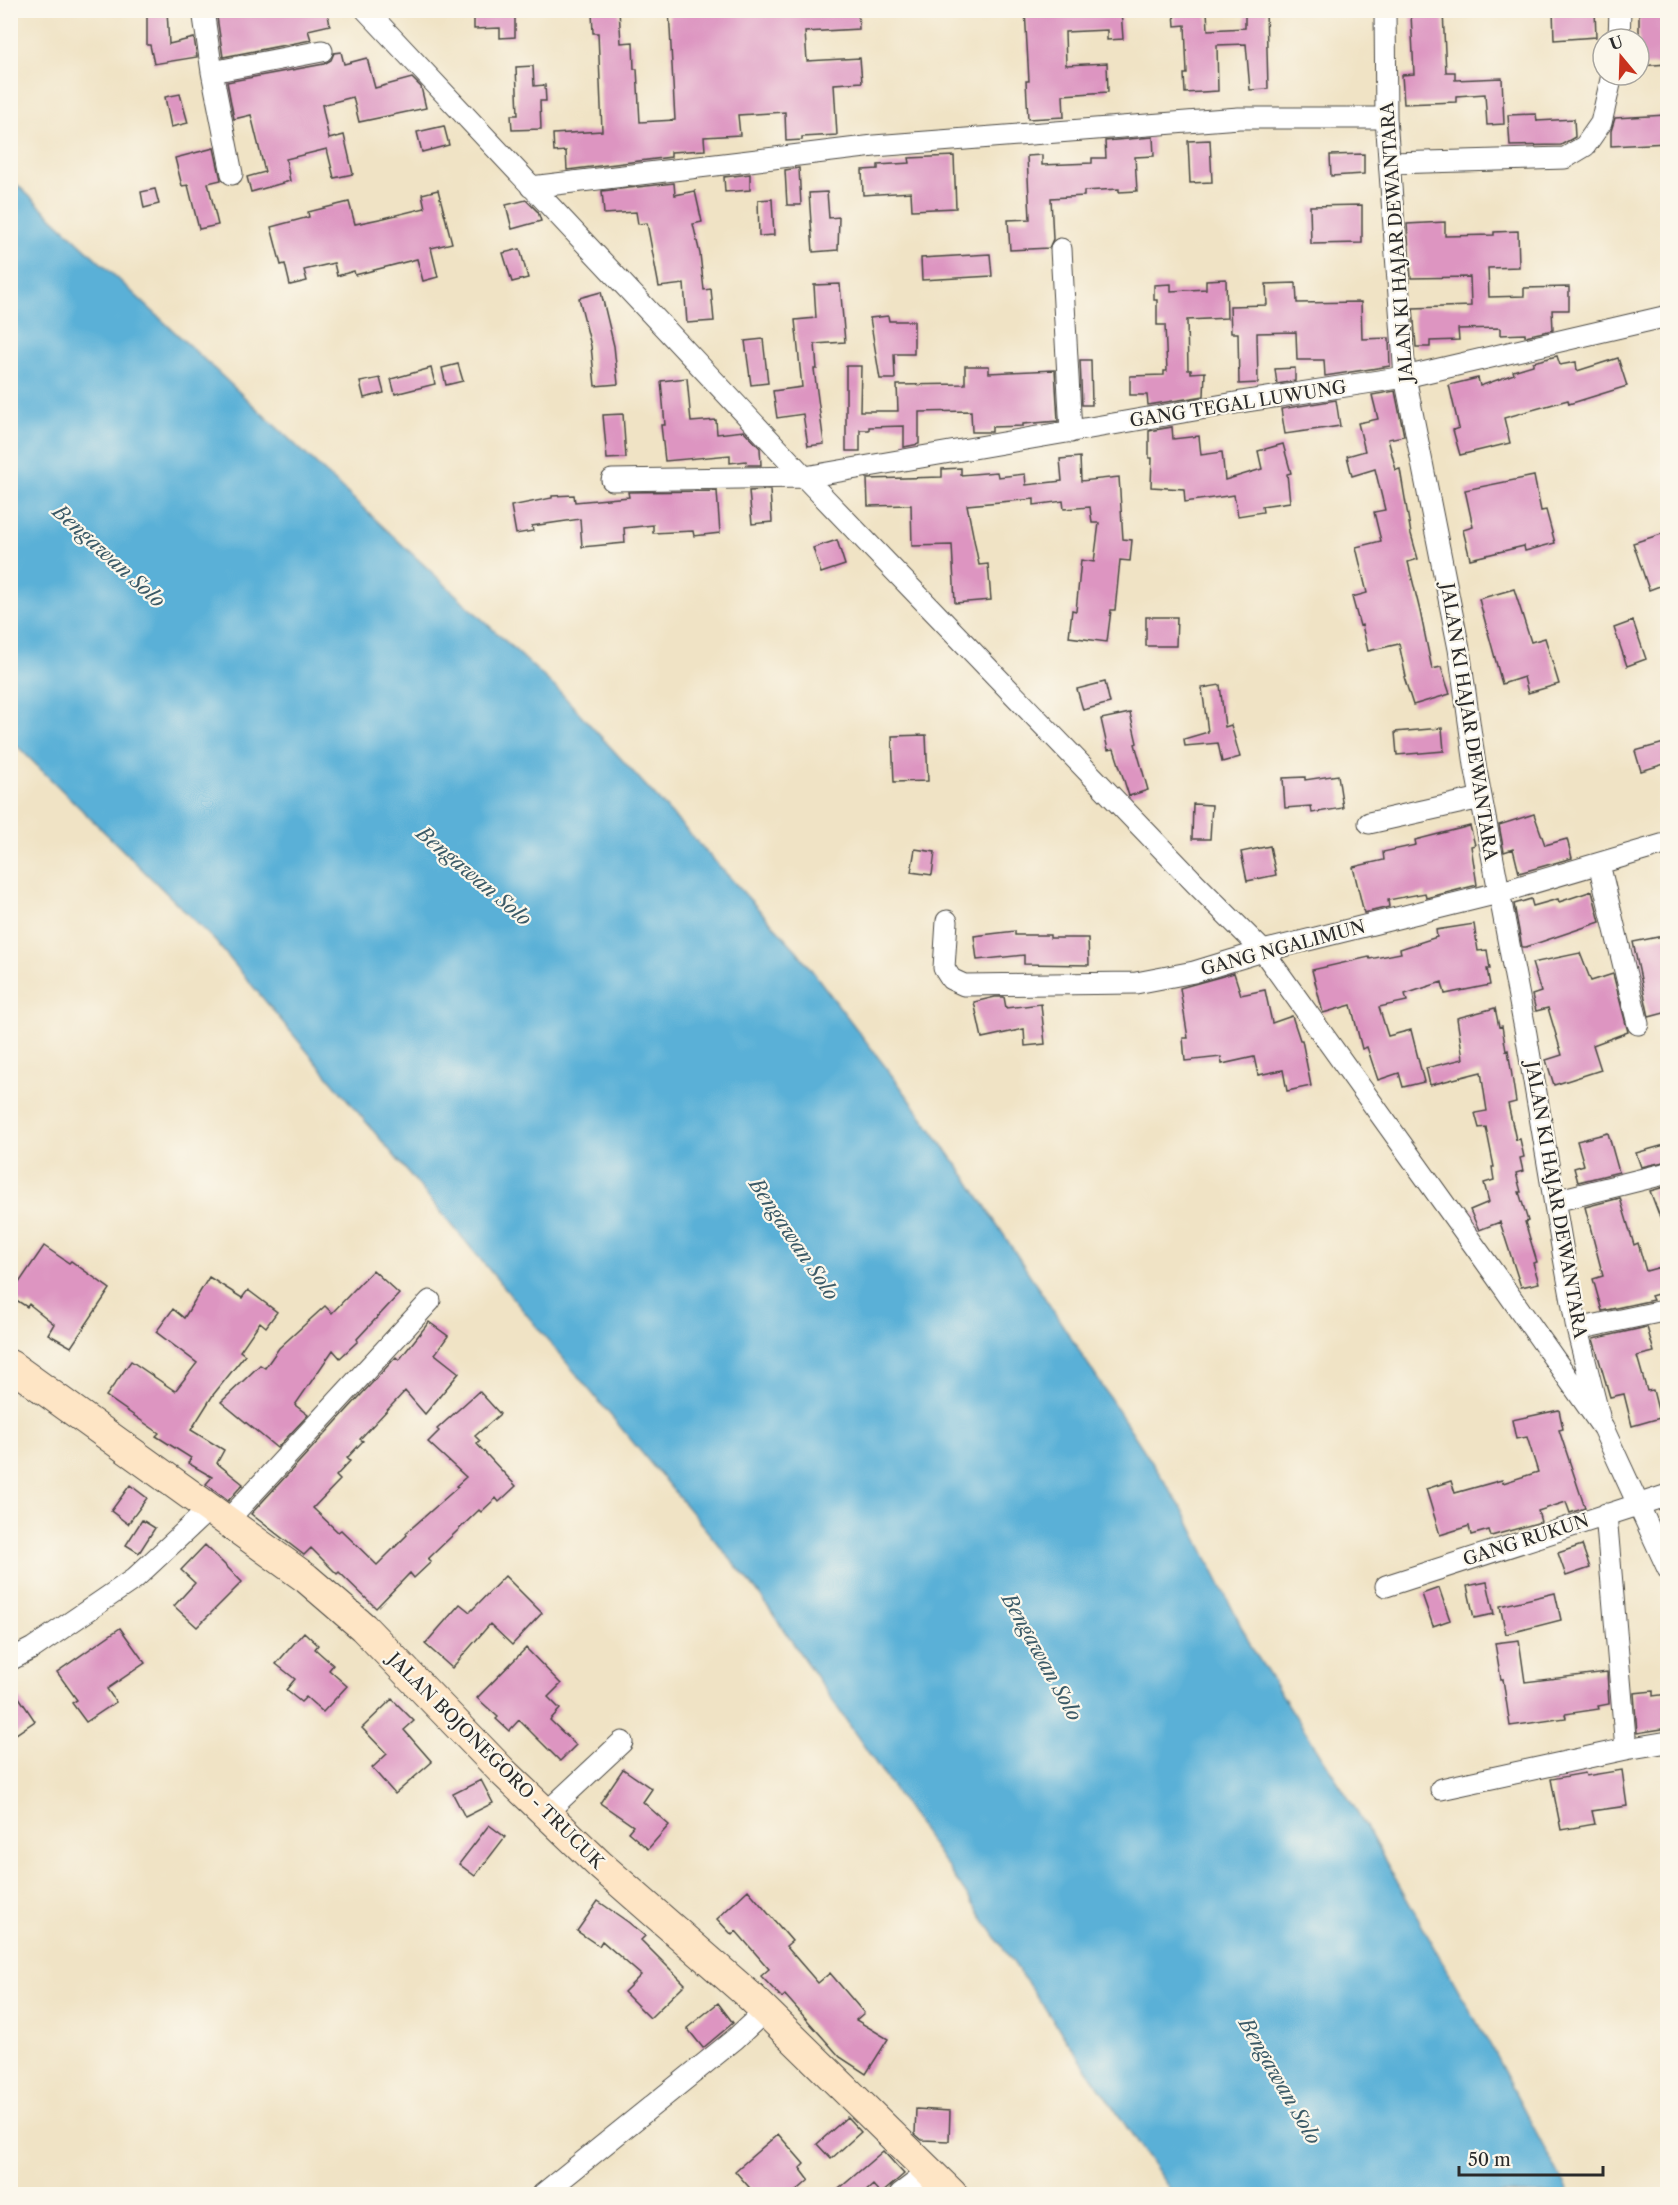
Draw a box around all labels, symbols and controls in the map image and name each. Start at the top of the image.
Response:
north arrow [1591,27,1651,87]
text: U [1607,31,1626,54]
street label: JALAN KI HAJAR DEWANTARA [1376,100,1418,386]
street label: GANG TEGAL LUWUNG [1128,376,1348,432]
water label: Bengawan Solo [47,498,170,613]
street label: JALAN KI HAJAR DEWANTARA [1436,579,1502,863]
water label: Bengawan Solo [410,820,536,931]
street label: GANG NGALIMUN [1198,915,1368,981]
street label: JALAN KI HAJAR DEWANTARA [1520,1057,1591,1341]
water label: Bengawan Solo [743,1172,844,1305]
street label: GANG RUKUN [1460,1509,1592,1571]
water label: Bengawan Solo [996,1587,1087,1725]
street label: JALAN BOJONEGORO - TRUCUK [381,1646,609,1874]
water label: Bengawan Solo [1233,2012,1326,2149]
scale bar [1459,2139,1603,2177]
text: 50 m [1468,2149,1511,2171]

